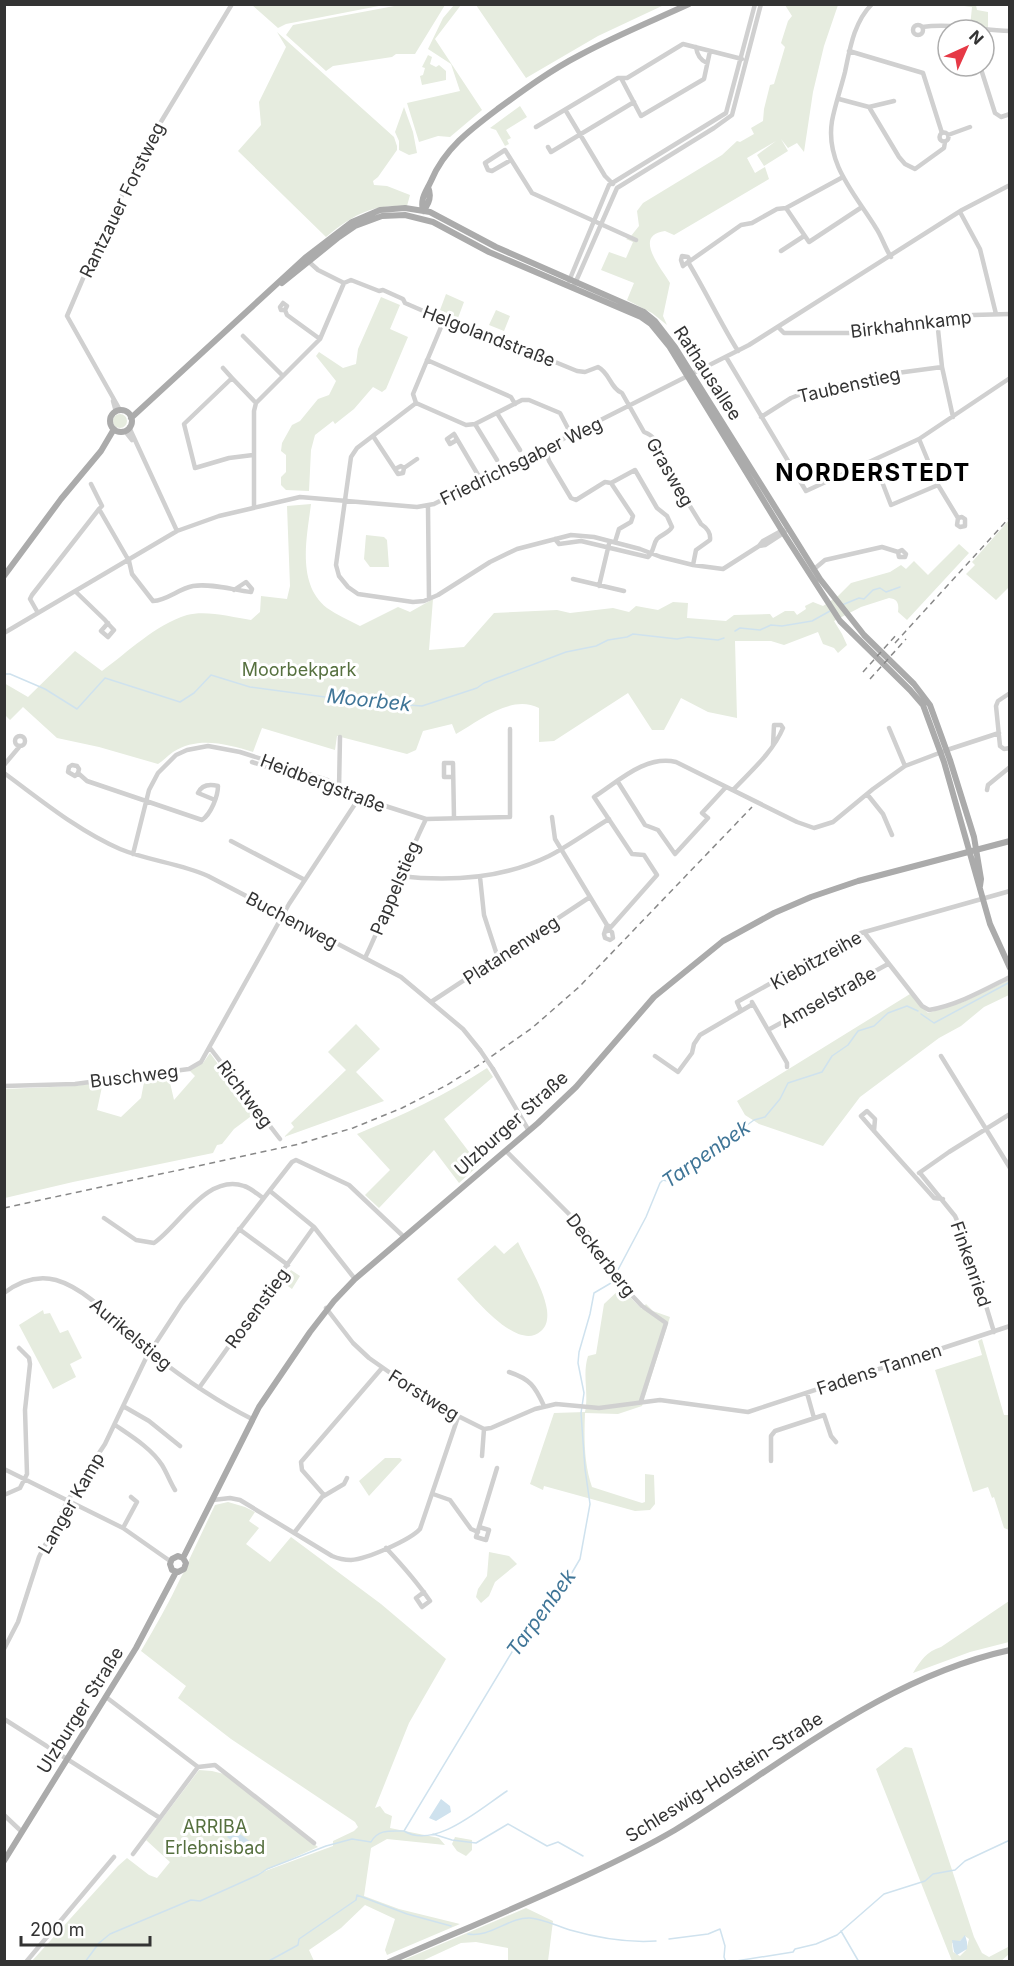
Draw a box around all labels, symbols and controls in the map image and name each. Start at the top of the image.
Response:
north arrow [936,18,996,78]
text: N [965,26,988,49]
street label: Rantzauer Forstweg [75,119,169,281]
street label: Helgolandstraße [420,301,558,371]
street label: Birkhahnkamp [849,306,973,342]
street label: Rathausallee [670,322,746,424]
street label: Taubenstieg [796,363,902,407]
street label: Friedrichsgaber Weg [437,413,605,509]
street label: Grasweg [642,434,698,510]
district label: NORDERSTEDT [775,458,971,487]
park label: Moorbekpark [242,659,356,680]
water label: Moorbek [326,684,413,716]
street label: Heidbergstraße [258,750,388,816]
street label: Pappelstieg [366,838,424,938]
street label: Buchenweg [243,887,341,953]
street label: Platanenweg [459,911,563,989]
street label: Kiebitzreihe [767,926,865,994]
street label: Amselstraße [776,962,880,1032]
street label: Richtweg [213,1056,277,1132]
street label: Buschweg [89,1060,179,1092]
street label: Ulzburger Straße [450,1067,572,1179]
water label: Tarpenbek [657,1114,755,1193]
street label: Deckerberg [562,1209,640,1301]
street label: Finkenried [947,1218,995,1310]
street label: Rosenstieg [221,1264,293,1352]
street label: Aurikelstieg [86,1294,176,1374]
street label: Fadens Tannen [814,1339,944,1399]
street label: Forstweg [385,1365,463,1425]
street label: Langer Kamp [34,1449,108,1557]
water label: Tarpenbek [501,1564,581,1661]
street label: Ulzburger Straße [33,1643,127,1777]
street label: Schleswig-Holstein-Straße [621,1708,827,1846]
park label: ARRIBA Erlebnisbad [165,1816,265,1858]
scale bar [21,1909,150,1947]
text: 200 m [30,1919,85,1940]

